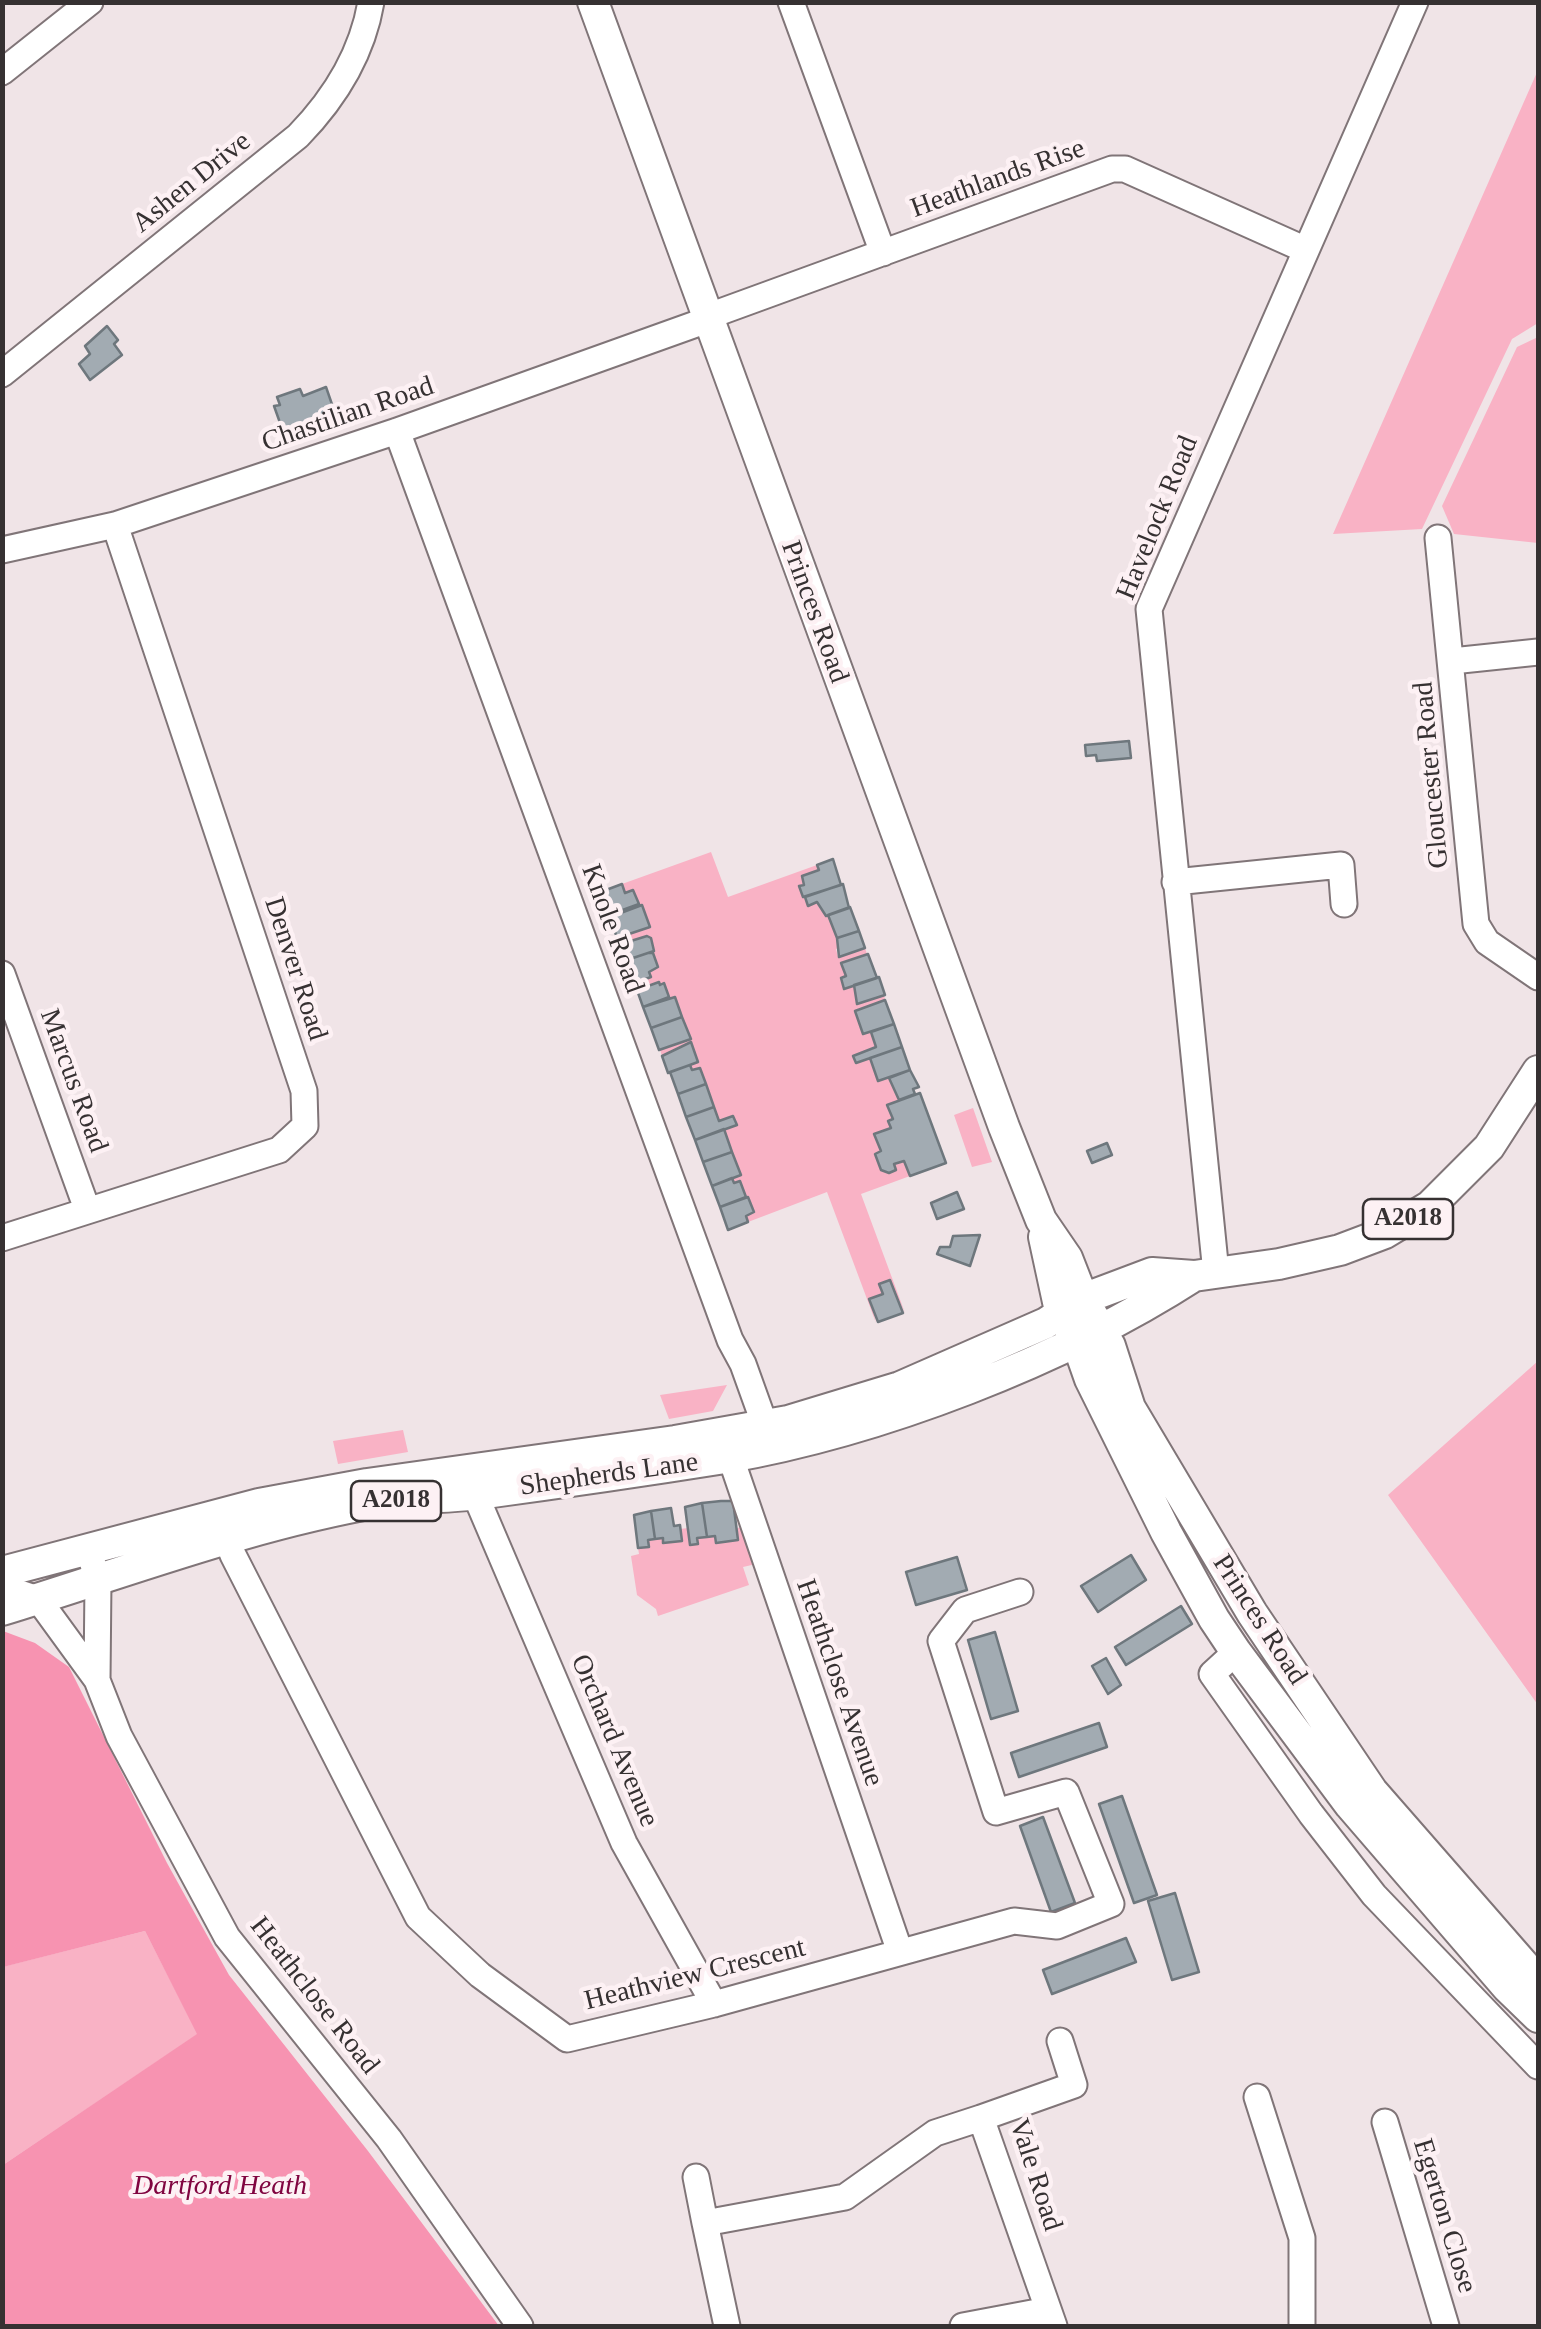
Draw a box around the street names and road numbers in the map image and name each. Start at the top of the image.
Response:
street label: Ashen Drive [126,125,258,241]
street label: Heathlands Rise [906,132,1090,226]
street label: Chastilian Road [258,370,438,460]
street label: Havelock Road [1110,431,1206,605]
street label: Princes Road [773,536,855,688]
street label: Gloucester Road [1407,680,1457,870]
street label: Knole Road [573,860,651,998]
street label: Denver Road [256,893,334,1045]
street label: Marcus Road [32,1005,114,1157]
road number: A2018 [1363,1199,1453,1239]
street label: Shepherds Lane [518,1446,700,1504]
road number: A2018 [351,1481,441,1521]
street label: Princes Road [1204,1549,1314,1691]
street label: Heathclose Avenue [788,1575,890,1791]
street label: Orchard Avenue [563,1650,665,1832]
street label: Heathclose Road [242,1911,386,2081]
street label: Heathview Crescent [581,1931,809,2019]
street label: Vale Road [1001,2115,1069,2235]
street label: Egerton Close [1405,2135,1483,2297]

